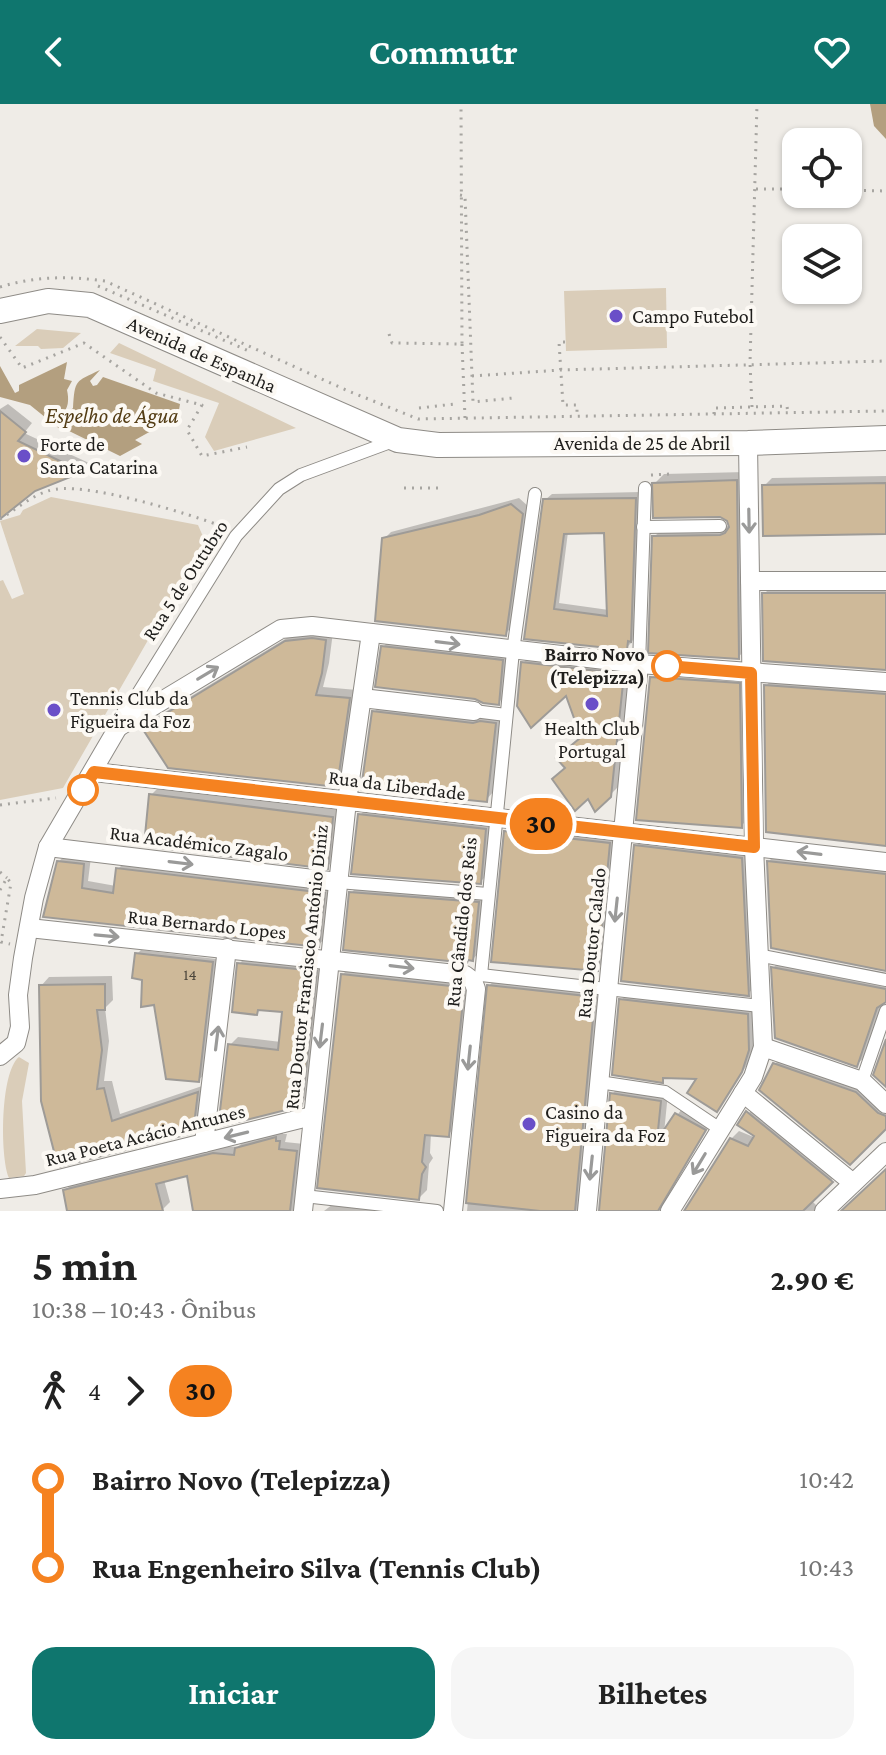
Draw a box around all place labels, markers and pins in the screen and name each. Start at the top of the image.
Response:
place label: Campo Futebol [632,305,754,328]
marker: Campo Futebol [607,307,625,325]
place label: Forte de Santa Catarina [40,433,158,478]
marker: Forte de Santa Catarina [15,447,33,465]
place label: Bairro Novo (Telepizza) [544,643,645,689]
marker: Bairro Novo (Telepizza) [652,651,682,681]
place label: Tennis Club da Figueira da Foz [70,687,190,733]
marker: Health Club Portugal [583,695,601,713]
marker: Tennis Club da Figueira da Foz [45,701,63,719]
place label: Health Club Portugal [544,717,640,763]
unlabelled marker [68,775,98,805]
place label: Casino da Figueira da Foz [545,1101,665,1147]
marker: Casino da Figueira da Foz [520,1115,538,1133]

